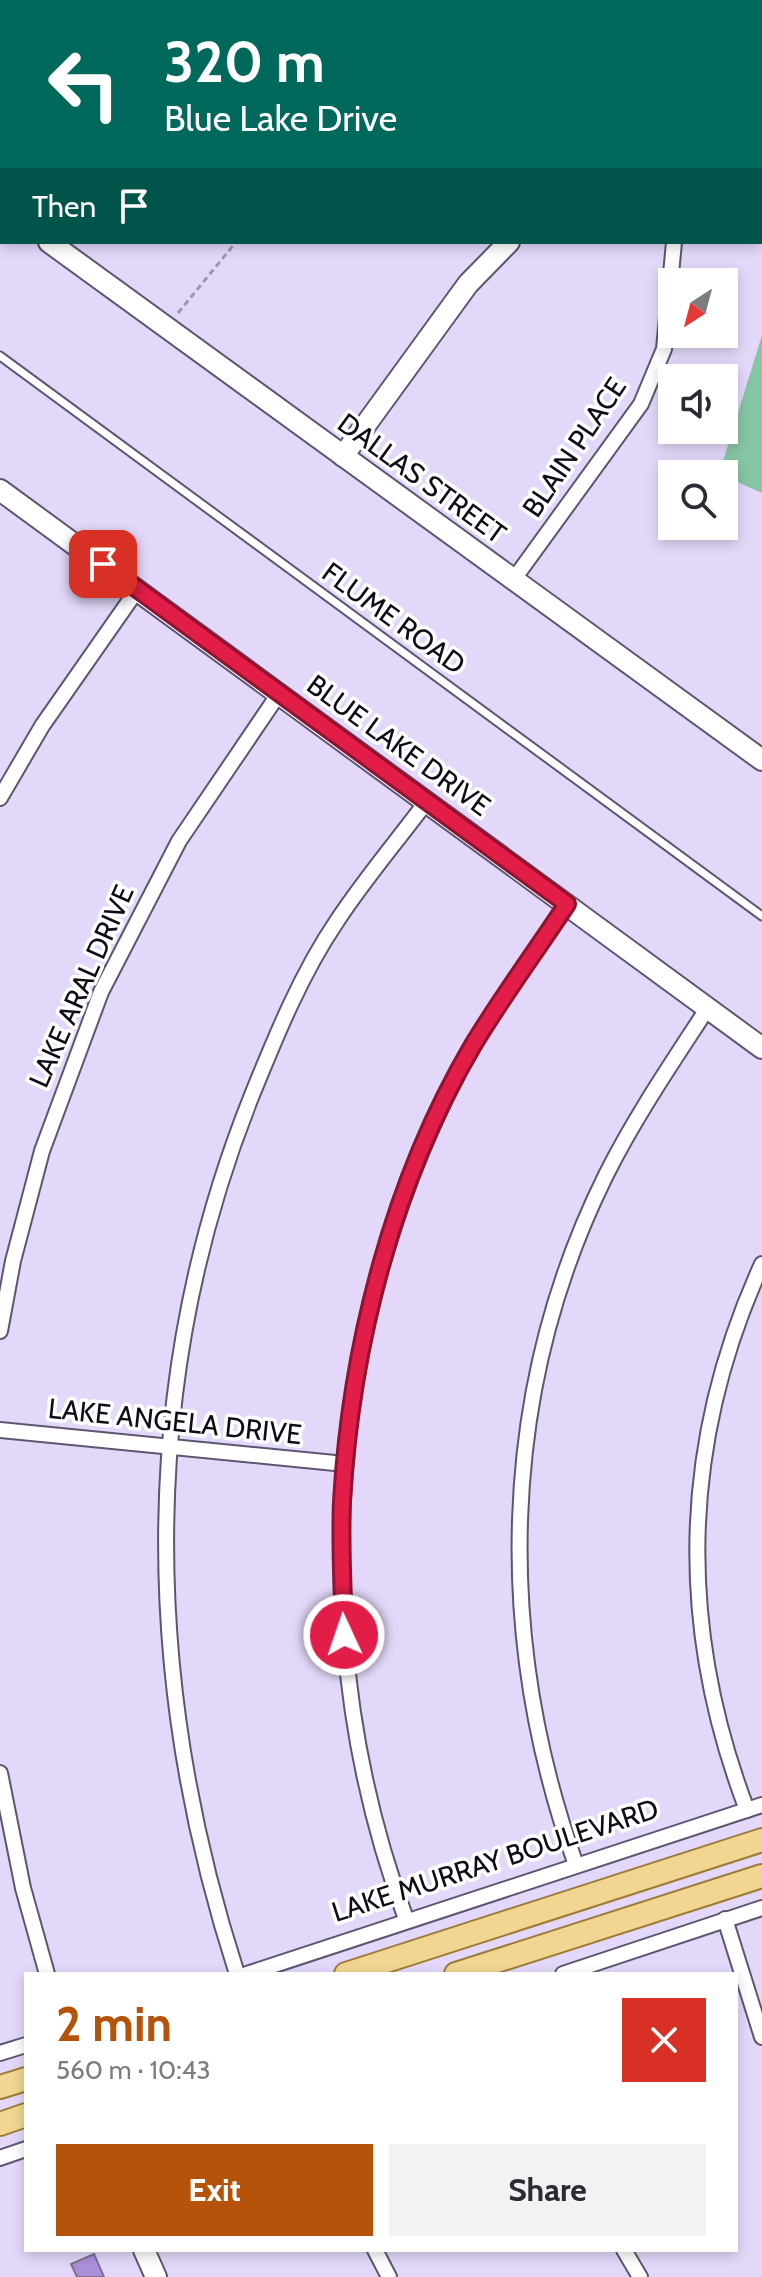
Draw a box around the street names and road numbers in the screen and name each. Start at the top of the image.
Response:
street label: BLAIN PLACE [515,371,633,523]
street label: DALLAS STREET [331,406,513,550]
street label: FLUME ROAD [316,555,472,681]
street label: BLUE LAKE DRIVE [301,667,497,823]
street label: LAKE ARAL DRIVE [21,880,141,1092]
street label: LAKE ANGELA DRIVE [47,1391,303,1451]
street label: LAKE MURRAY BOULEVARD [327,1791,663,1929]

